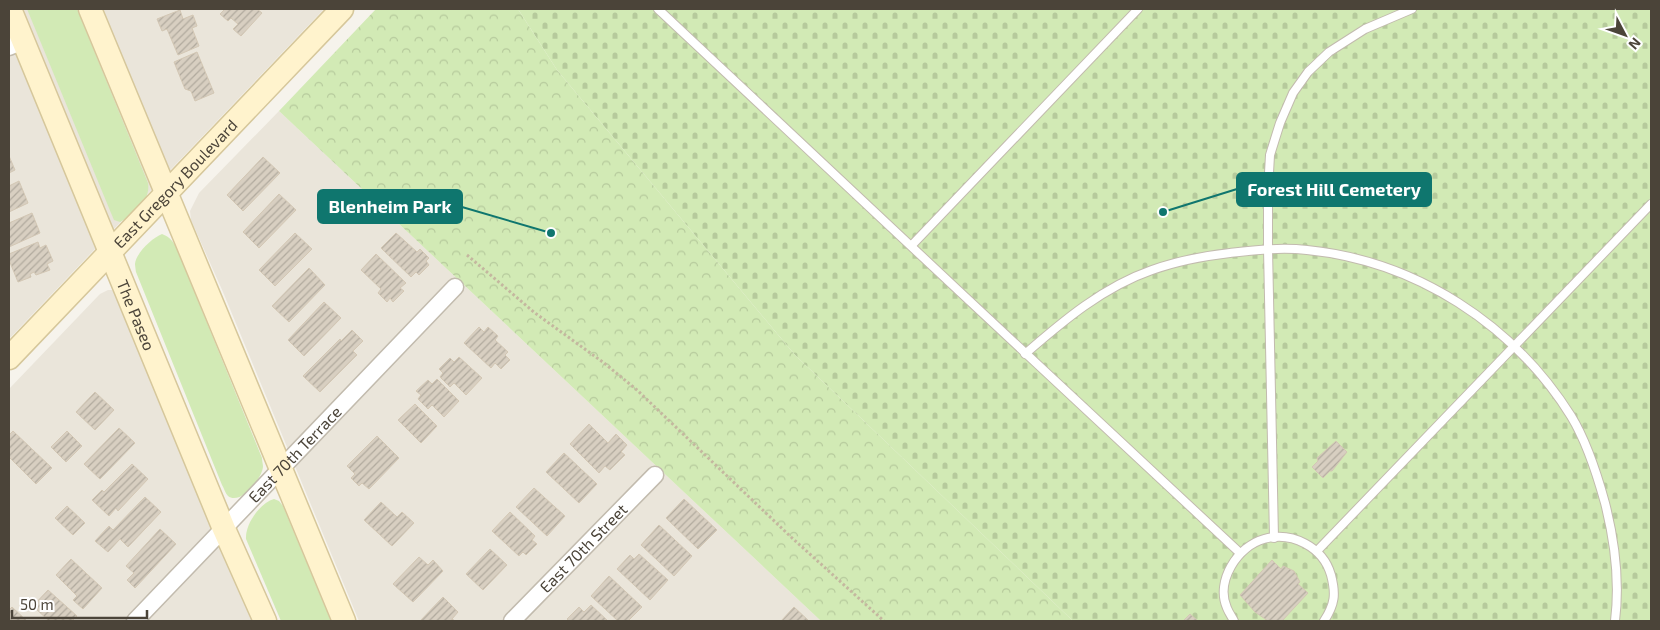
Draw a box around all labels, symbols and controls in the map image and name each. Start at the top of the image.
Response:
north arrow [1600,10,1650,60]
text: N [1625,34,1645,53]
street label: East Gregory Boulevard [109,115,241,252]
callout: Forest Hill Cemetery [1237,173,1431,206]
text: Forest Hill Cemetery [1247,178,1422,200]
callout: Blenheim Park [318,190,462,223]
text: Blenheim Park [328,195,452,217]
street label: The Paseo [113,277,159,353]
street label: East 70th Terrace [244,402,345,506]
street label: East 70th Street [535,499,631,596]
scale bar [12,588,148,620]
text: 50 m [20,595,54,613]

